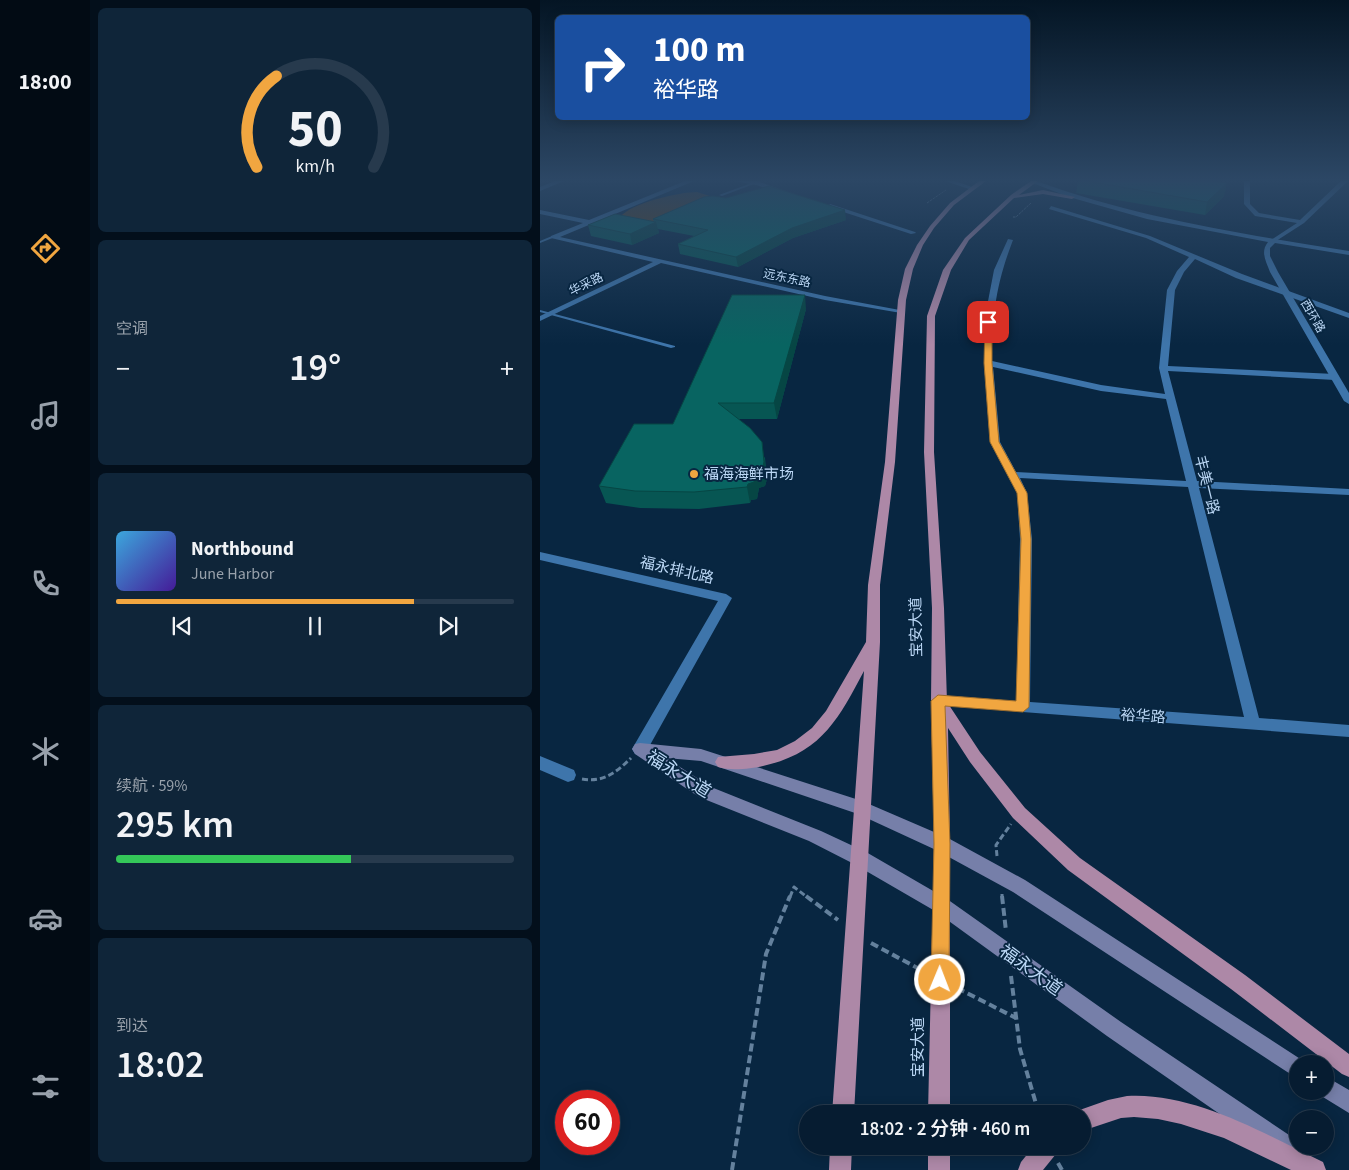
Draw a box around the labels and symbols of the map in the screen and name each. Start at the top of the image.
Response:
street label: 远东东路 [762,265,812,292]
street label: 华采路 [566,269,606,300]
street label: 西环路 [1296,296,1329,336]
pin [967,301,1009,343]
street label: 丰美一路 [1189,453,1224,517]
place label: 福海海鲜市场 [704,464,794,485]
marker: 福海海鲜市场 [688,468,700,480]
street label: 福永排北路 [638,552,716,589]
street label: 宝安大道 [905,597,928,657]
street label: 裕华路 [1120,704,1166,729]
street label: 福永大道 [642,745,716,804]
street label: 福永大道 [994,939,1067,1002]
position arrow [913,953,965,1005]
street label: 宝安大道 [908,1017,929,1077]
speed limit sign: 60 [555,1090,620,1155]

